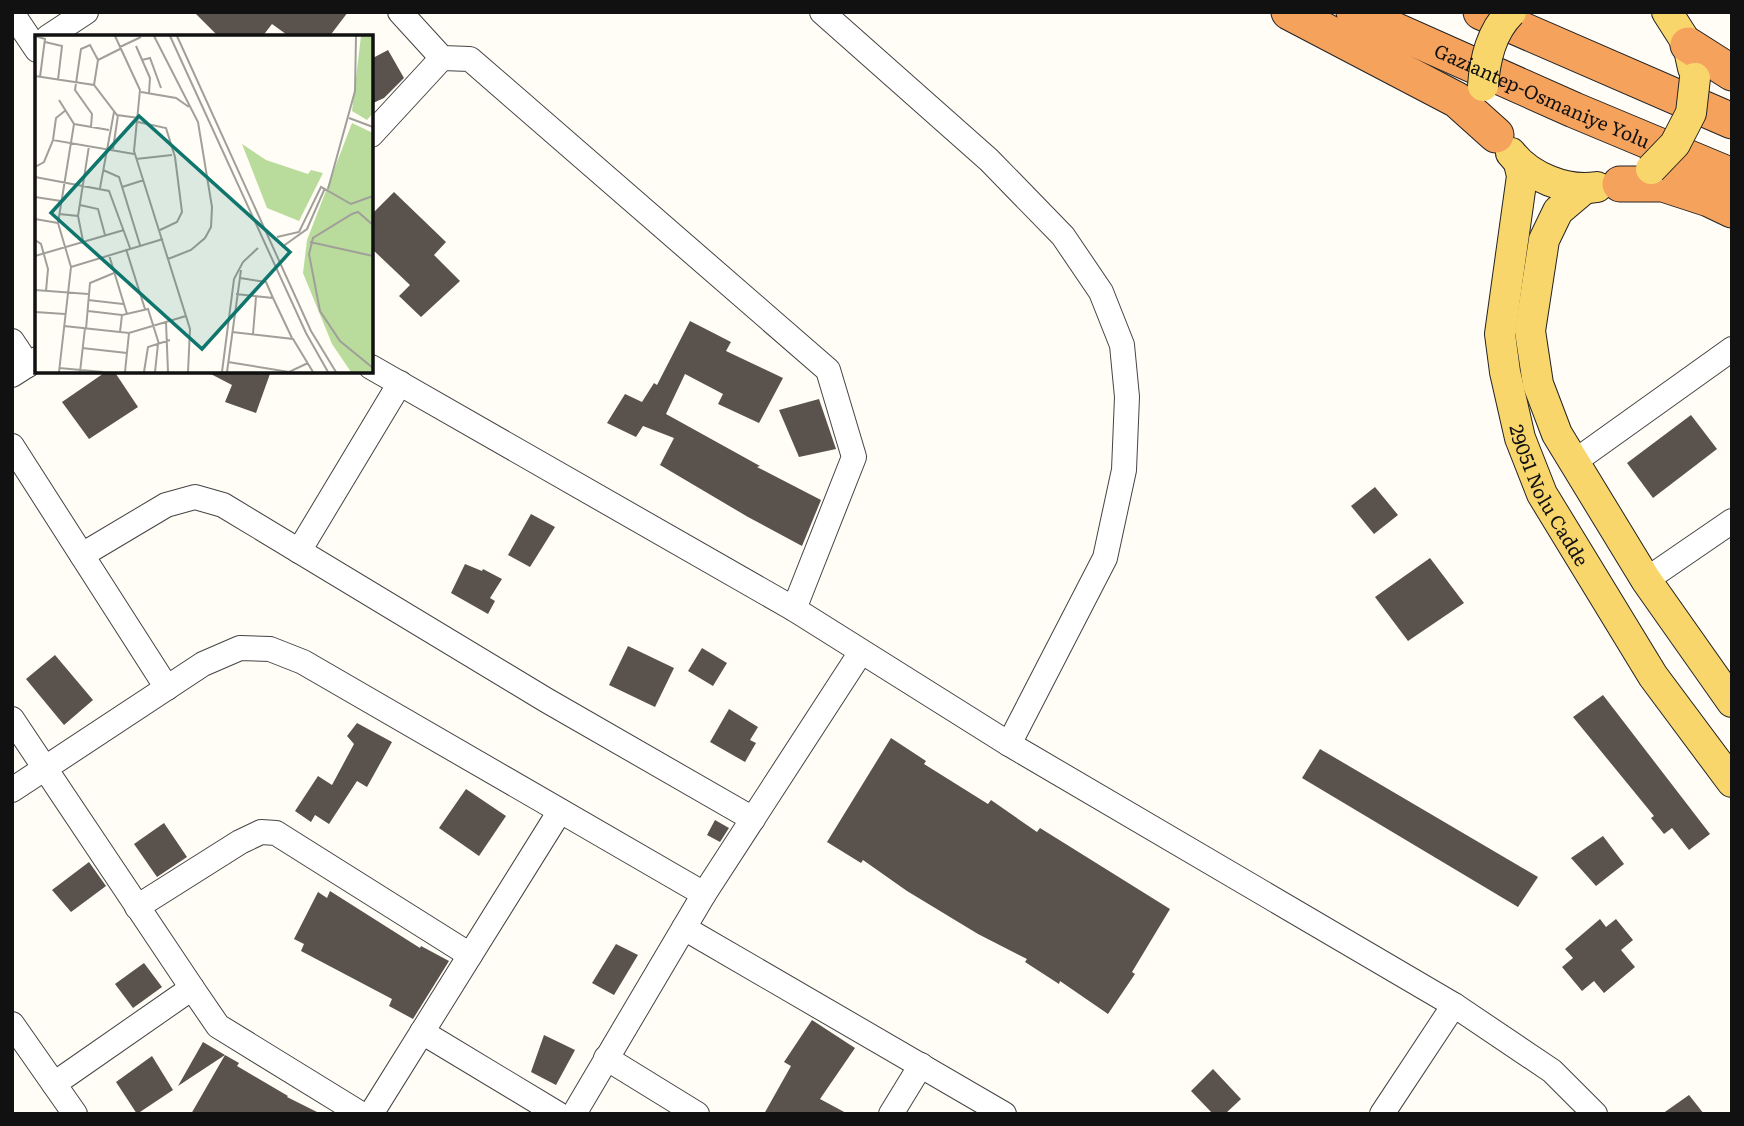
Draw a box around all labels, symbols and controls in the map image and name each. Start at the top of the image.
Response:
inset map [35,35,373,373]
street label: Gaziantep-Osmaniye Yolu [1430,36,1655,154]
street label: 29051 Nolu Cadde [1503,422,1597,571]

